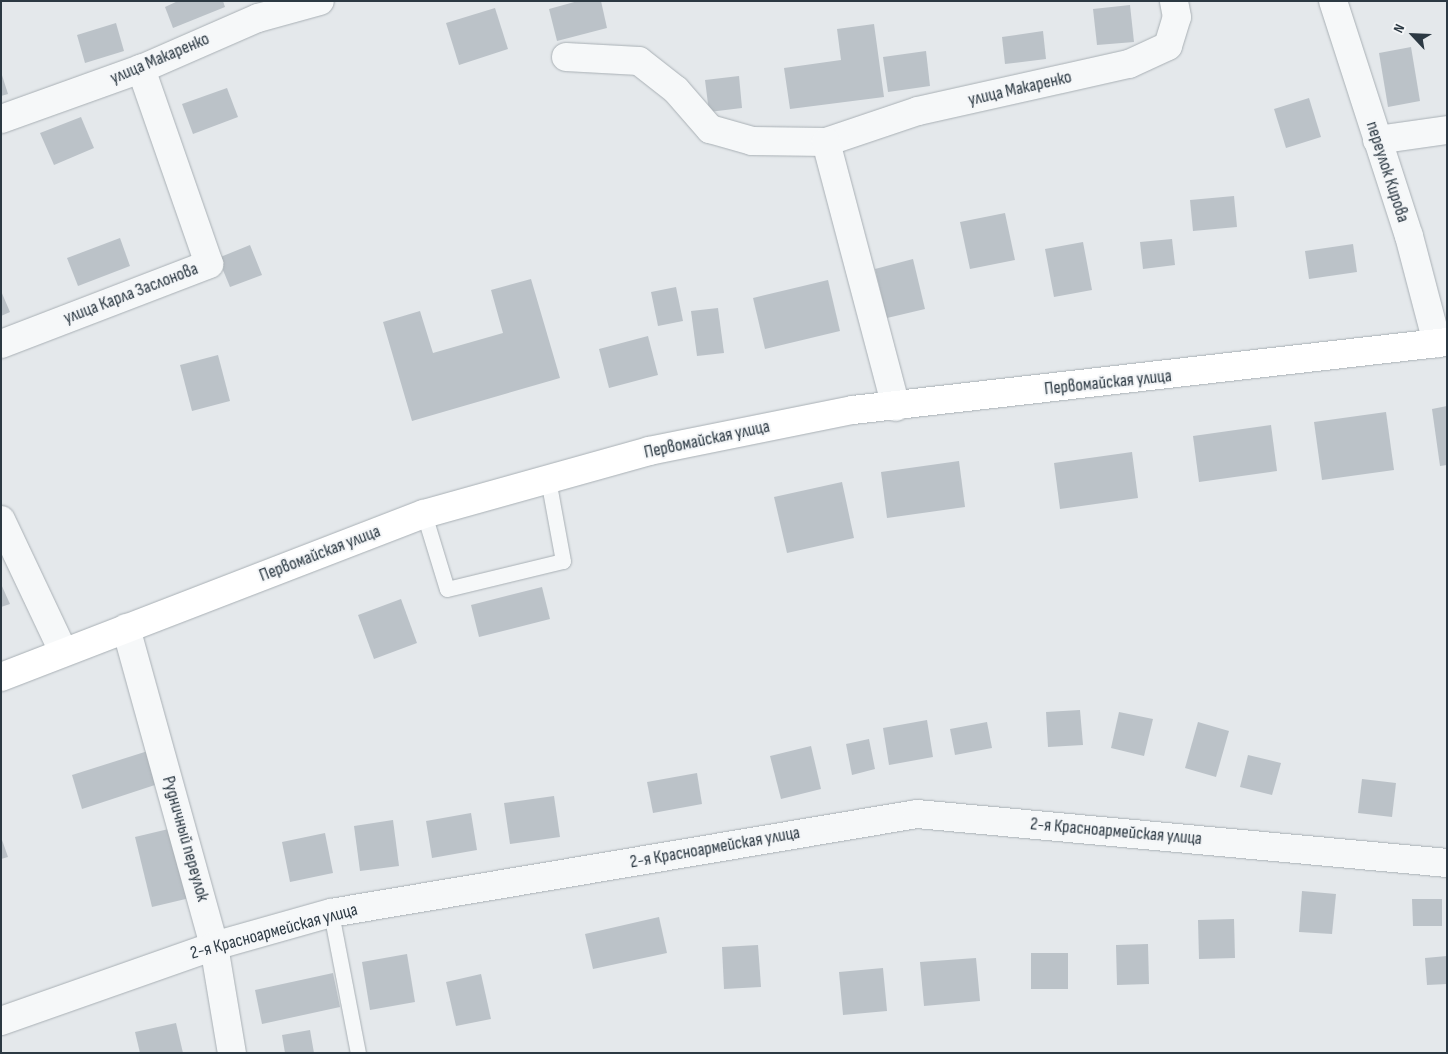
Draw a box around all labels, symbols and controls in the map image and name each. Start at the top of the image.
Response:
north arrow [1388,10,1438,60]
text: N [1390,21,1408,35]
street label: улица Макаренко [107,28,213,90]
street label: улица Макаренко [966,67,1074,111]
street label: переулок Кирова [1361,119,1413,225]
street label: улица Карла Заслонова [61,258,201,330]
street label: Первомайская улица [1043,366,1173,400]
street label: Первомайская улица [642,416,772,464]
street label: Первомайская улица [256,521,384,587]
street label: Рудничный переулок [157,774,213,904]
street label: 2-я Красноармейская улица [1029,814,1203,850]
street label: 2-я Красноармейская улица [628,822,802,874]
street label: 2-я Красноармейская улица [188,899,360,965]

